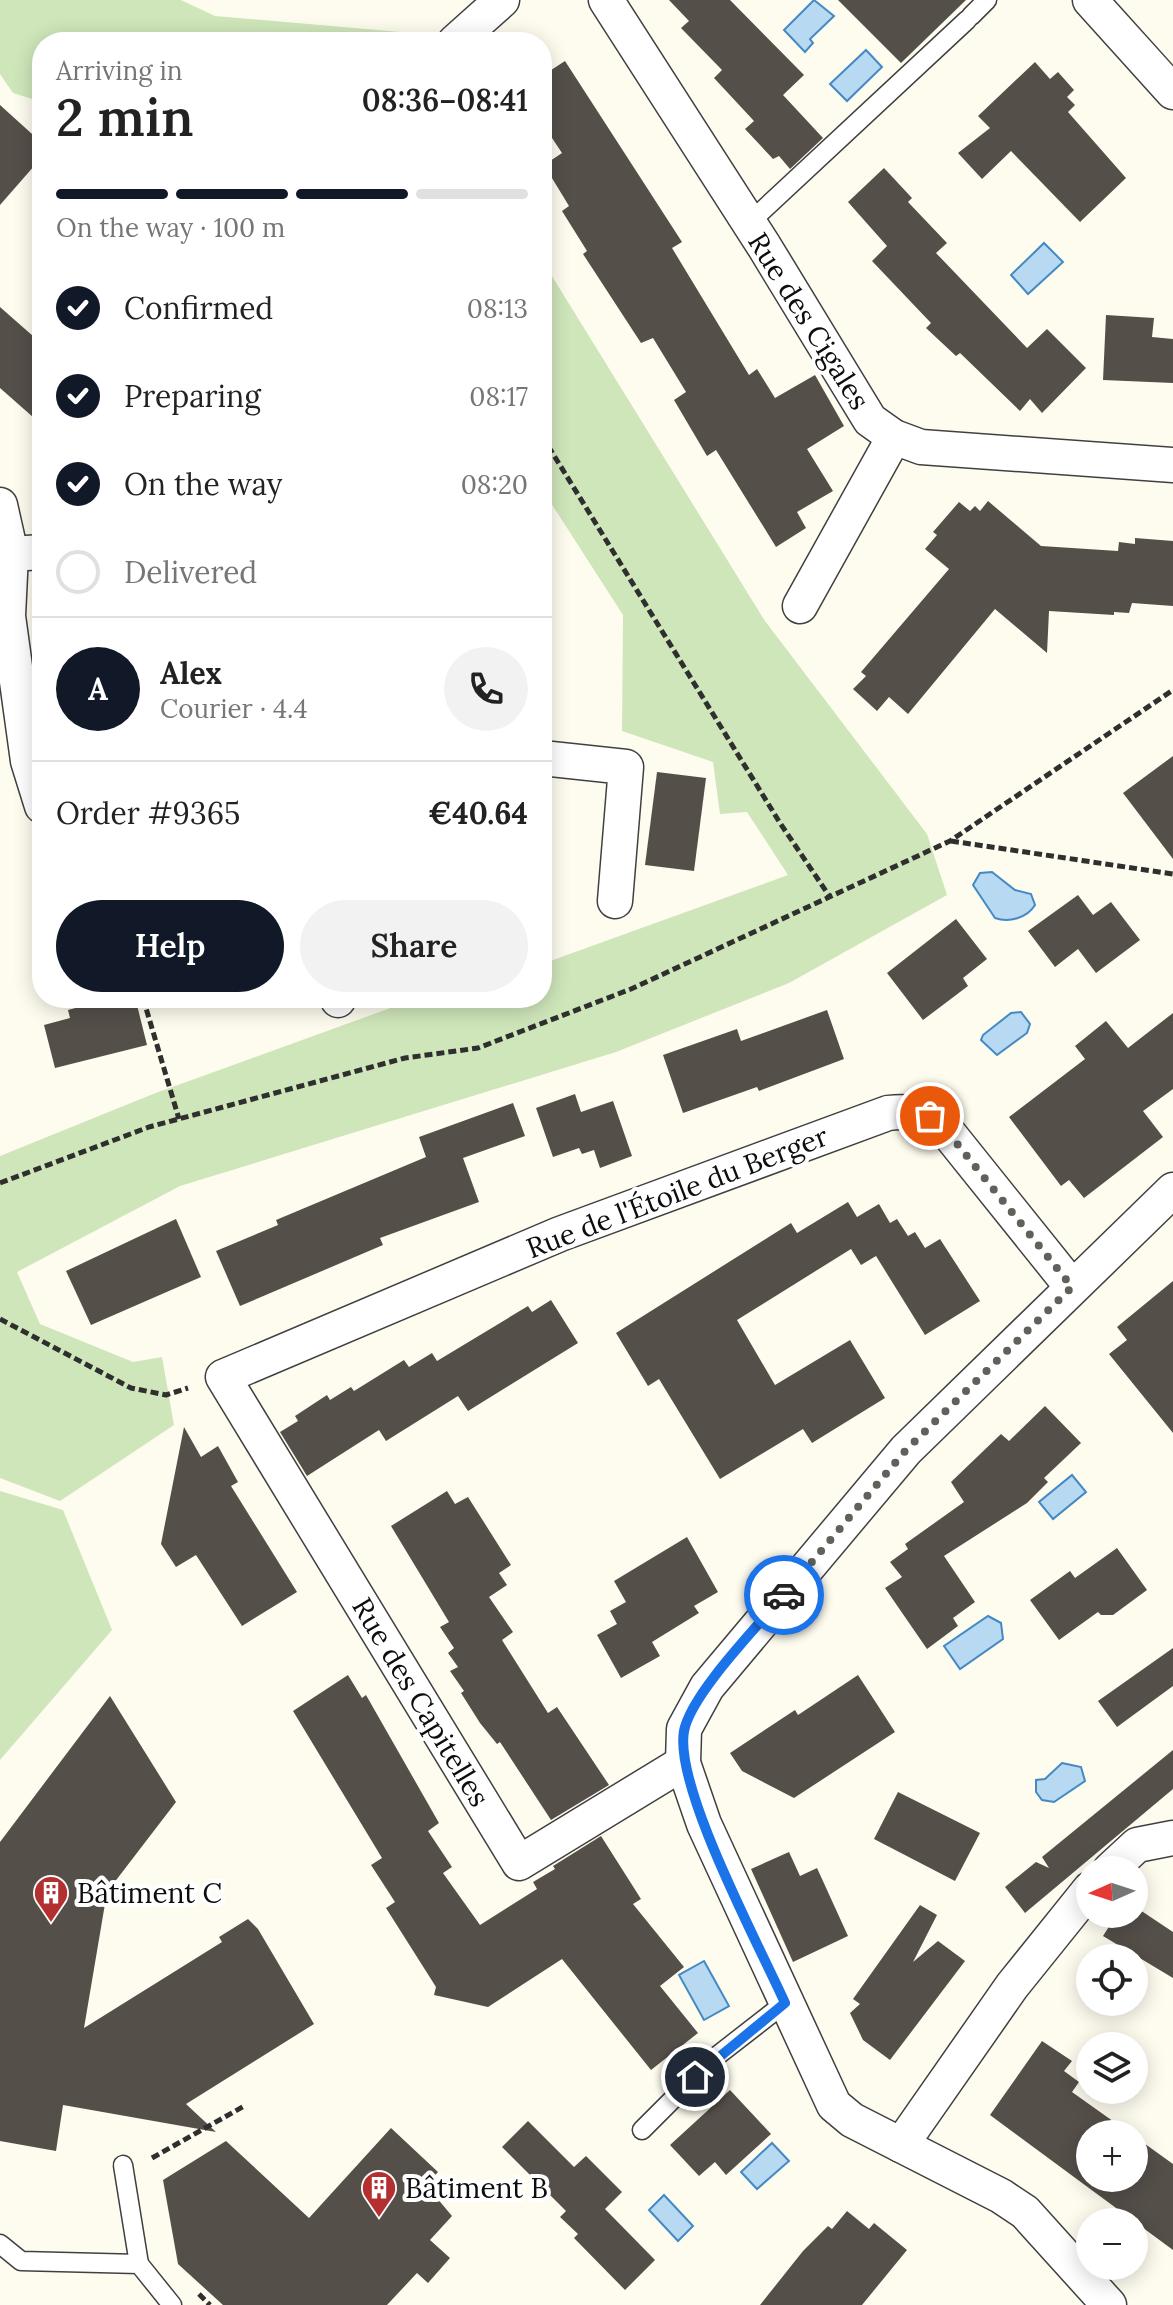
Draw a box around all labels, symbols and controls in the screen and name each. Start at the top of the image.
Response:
text: Arriving in [56,54,183,87]
text: 08:36–08:41 [362,81,528,119]
text: 2 min [56,84,194,150]
text: On the way · 100 m [56,211,285,244]
street label: Rue des Cigales [740,226,878,416]
icon: check [56,286,100,330]
text: Confirmed [124,289,273,327]
text: 08:13 [467,292,528,325]
icon: check [56,374,100,418]
text: Preparing [124,377,261,415]
text: 08:17 [469,380,528,413]
icon: check [56,462,100,506]
text: On the way [124,465,282,503]
text: 08:20 [461,468,528,501]
text: Delivered [124,553,257,591]
button: phone [444,647,528,731]
text: Alex [160,654,222,692]
text: A [88,670,108,708]
text: Courier · 4.4 [160,692,308,725]
text: Order #9365 [56,794,240,832]
text: €40.64 [428,794,528,832]
button: Help [56,900,284,992]
button: Share [300,900,528,992]
pin [896,1082,964,1150]
icon: bag [908,1094,952,1138]
street label: Rue de l'Étoile du Berger [521,1118,833,1266]
courier [744,1555,824,1635]
icon: car [762,1573,806,1617]
street label: Rue des Capitelles [344,1591,498,1813]
north arrow [1076,1856,1148,1928]
map controls [1076,1856,1148,2280]
building icon: Bâtiment C [32,1874,70,1924]
place label: Bâtiment C [77,1875,222,1911]
button: locate [1076,1944,1148,2016]
button: layers [1076,2032,1148,2104]
pin [661,2043,729,2111]
icon: home [673,2055,717,2099]
button: + [1076,2120,1148,2192]
building icon: Bâtiment B [360,2169,398,2219]
place label: Bâtiment B [405,2170,548,2206]
button: − [1076,2208,1148,2280]

